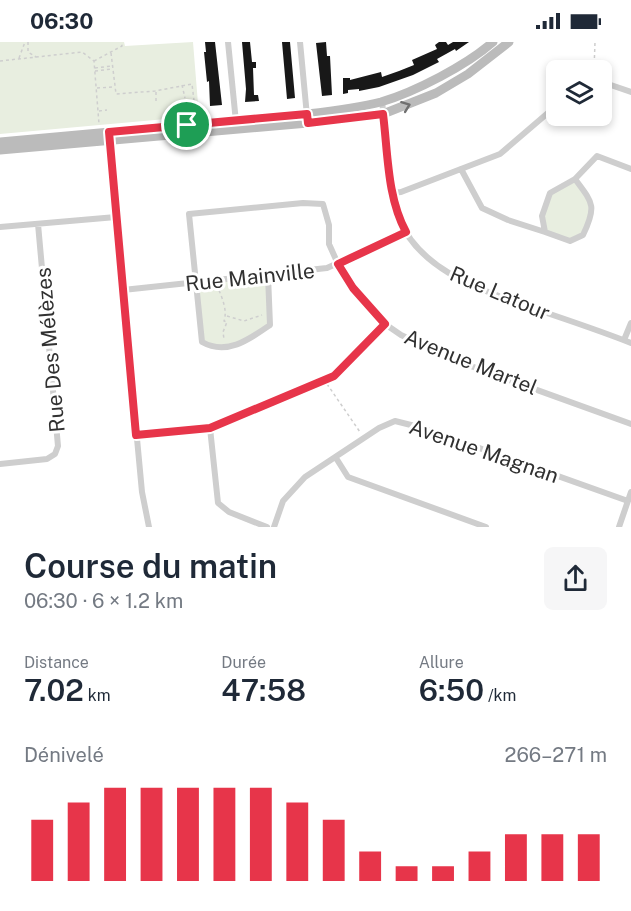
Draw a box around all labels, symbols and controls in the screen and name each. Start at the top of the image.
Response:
text: 06:30 [30,8,93,34]
map controls [546,60,612,126]
button: layers [546,60,612,126]
pin [161,99,212,150]
one-way arrow [401,100,411,113]
icon: arrive [170,108,203,141]
street label: Rue Mainville [184,258,316,296]
street label: Rue Latour [446,261,554,325]
street label: Rue Des Mélèzes [30,267,70,433]
street label: Avenue Martel [401,324,541,400]
street label: Avenue Magnan [406,414,562,488]
text: Course du matin [24,547,277,585]
button: share [544,547,607,610]
text: 06:30 · 6 × 1.2 km [24,589,183,613]
text: Distance [24,653,89,672]
text: Durée [221,653,266,672]
text: Allure [419,653,464,672]
text: 7.02 [24,672,84,708]
text: 47:58 [221,672,306,708]
text: 6:50 [419,672,484,708]
text: km [84,686,111,705]
text: /km [484,686,516,705]
text: Dénivelé [24,743,104,767]
text: 266–271 m [505,743,607,767]

